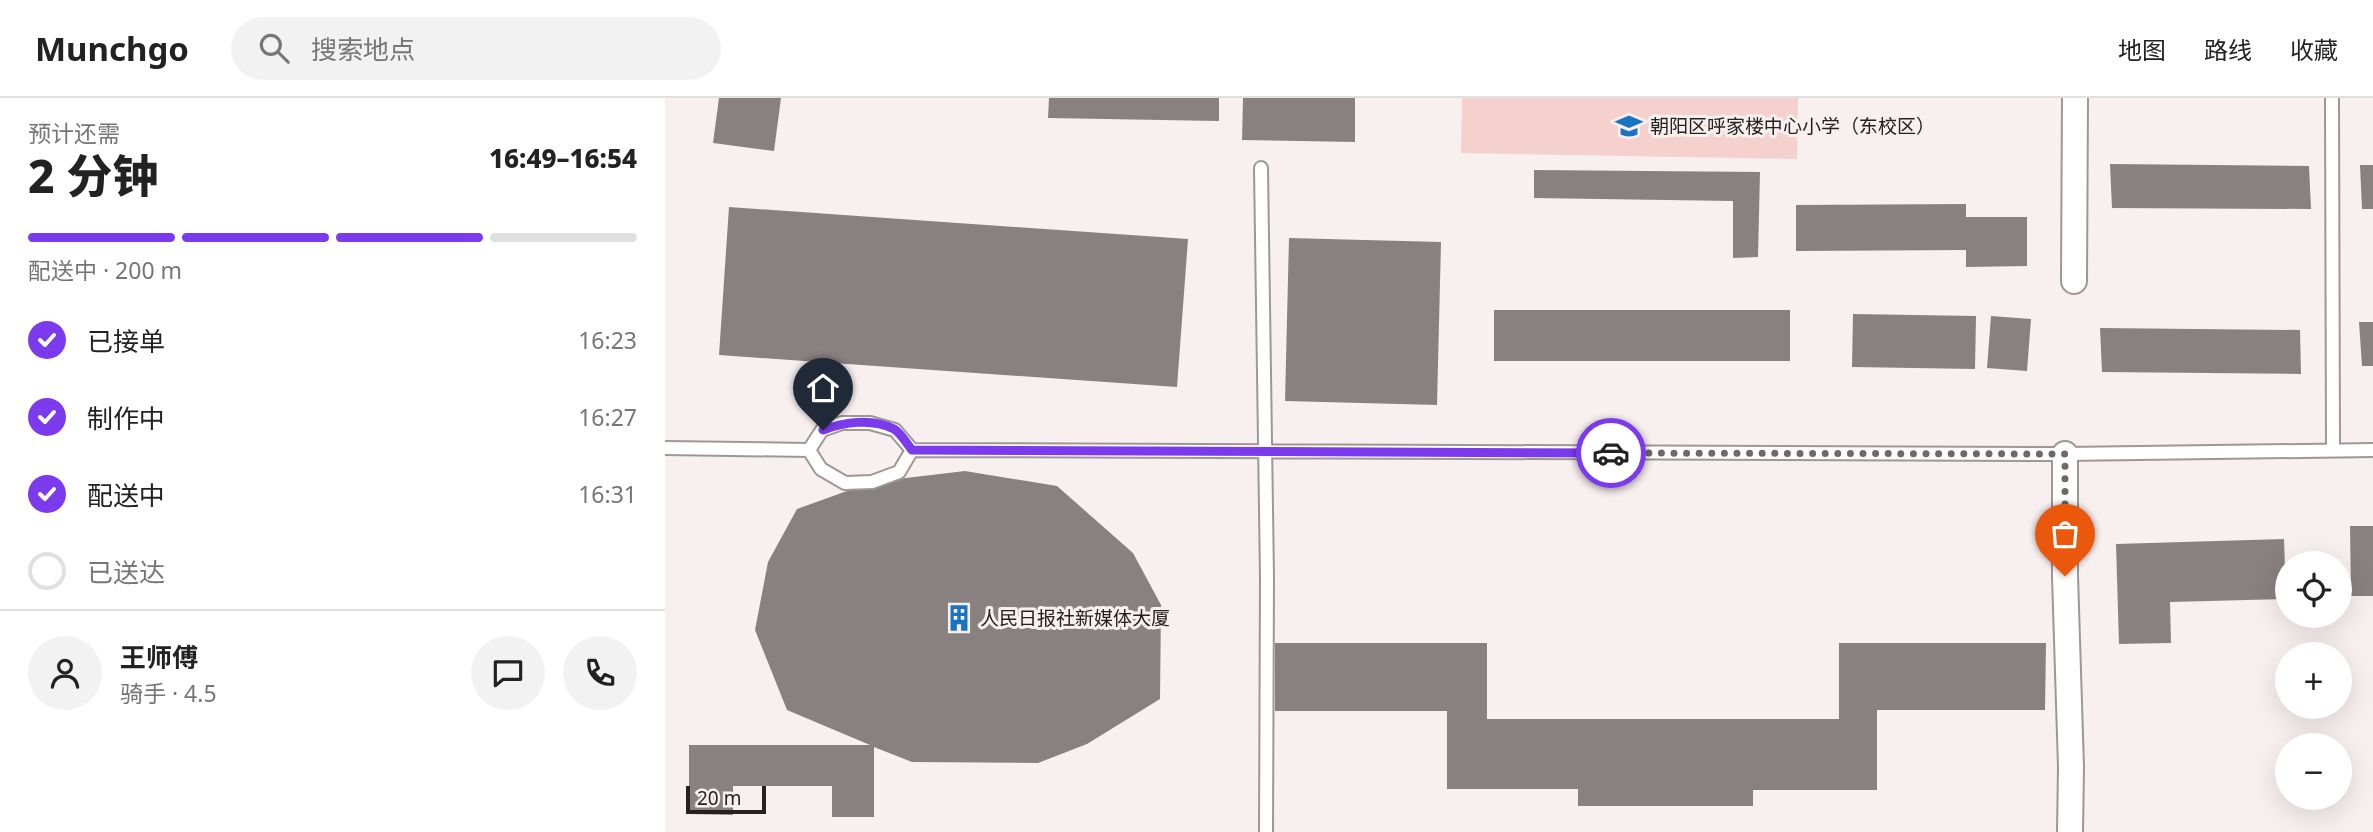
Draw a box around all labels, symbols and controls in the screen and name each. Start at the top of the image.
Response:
search box [231,17,721,80]
text: Munchgo [35,26,189,71]
icon: search [255,29,293,67]
text: 搜索地点 [311,31,415,67]
text: 地图 [2118,33,2166,66]
text: 路线 [2204,33,2252,66]
text: 收藏 [2290,33,2338,66]
school or university icon: 朝阳区呼家楼中心小学（东校区） [1614,111,1644,141]
place label: 朝阳区呼家楼中心小学（东校区） [1650,113,1935,139]
text: 预计还需 [28,117,120,149]
text: 16:49–16:54 [489,140,637,176]
text: 2 分钟 [28,144,159,206]
text: 配送中 · 200 m [28,254,182,286]
icon: check [28,321,66,359]
text: 已接单 [87,323,165,359]
text: 16:23 [578,324,637,356]
pin [793,358,853,430]
icon: home [804,369,842,407]
icon: check [28,398,66,436]
text: 制作中 [87,400,165,436]
text: 16:27 [578,401,637,433]
courier [1576,418,1646,488]
icon: car [1592,434,1630,472]
icon: check [28,475,66,513]
text: 配送中 [87,477,165,513]
text: 16:31 [578,478,637,510]
pin [2035,504,2095,576]
icon: bag [2046,515,2084,553]
map controls [2275,551,2352,810]
button: locate [2275,551,2352,628]
text: 已送达 [87,554,165,590]
building icon: 人民日报社新媒体大厦 [944,603,974,633]
place label: 人民日报社新媒体大厦 [980,605,1170,631]
button: person [28,636,102,710]
button: chat [471,636,545,710]
button: phone [563,636,637,710]
text: 王师傅 [120,639,198,675]
button: + [2275,642,2352,719]
text: 骑手 · 4.5 [120,677,217,709]
button: − [2275,733,2352,810]
scale bar [686,783,767,815]
text: 20 m [697,785,741,811]

